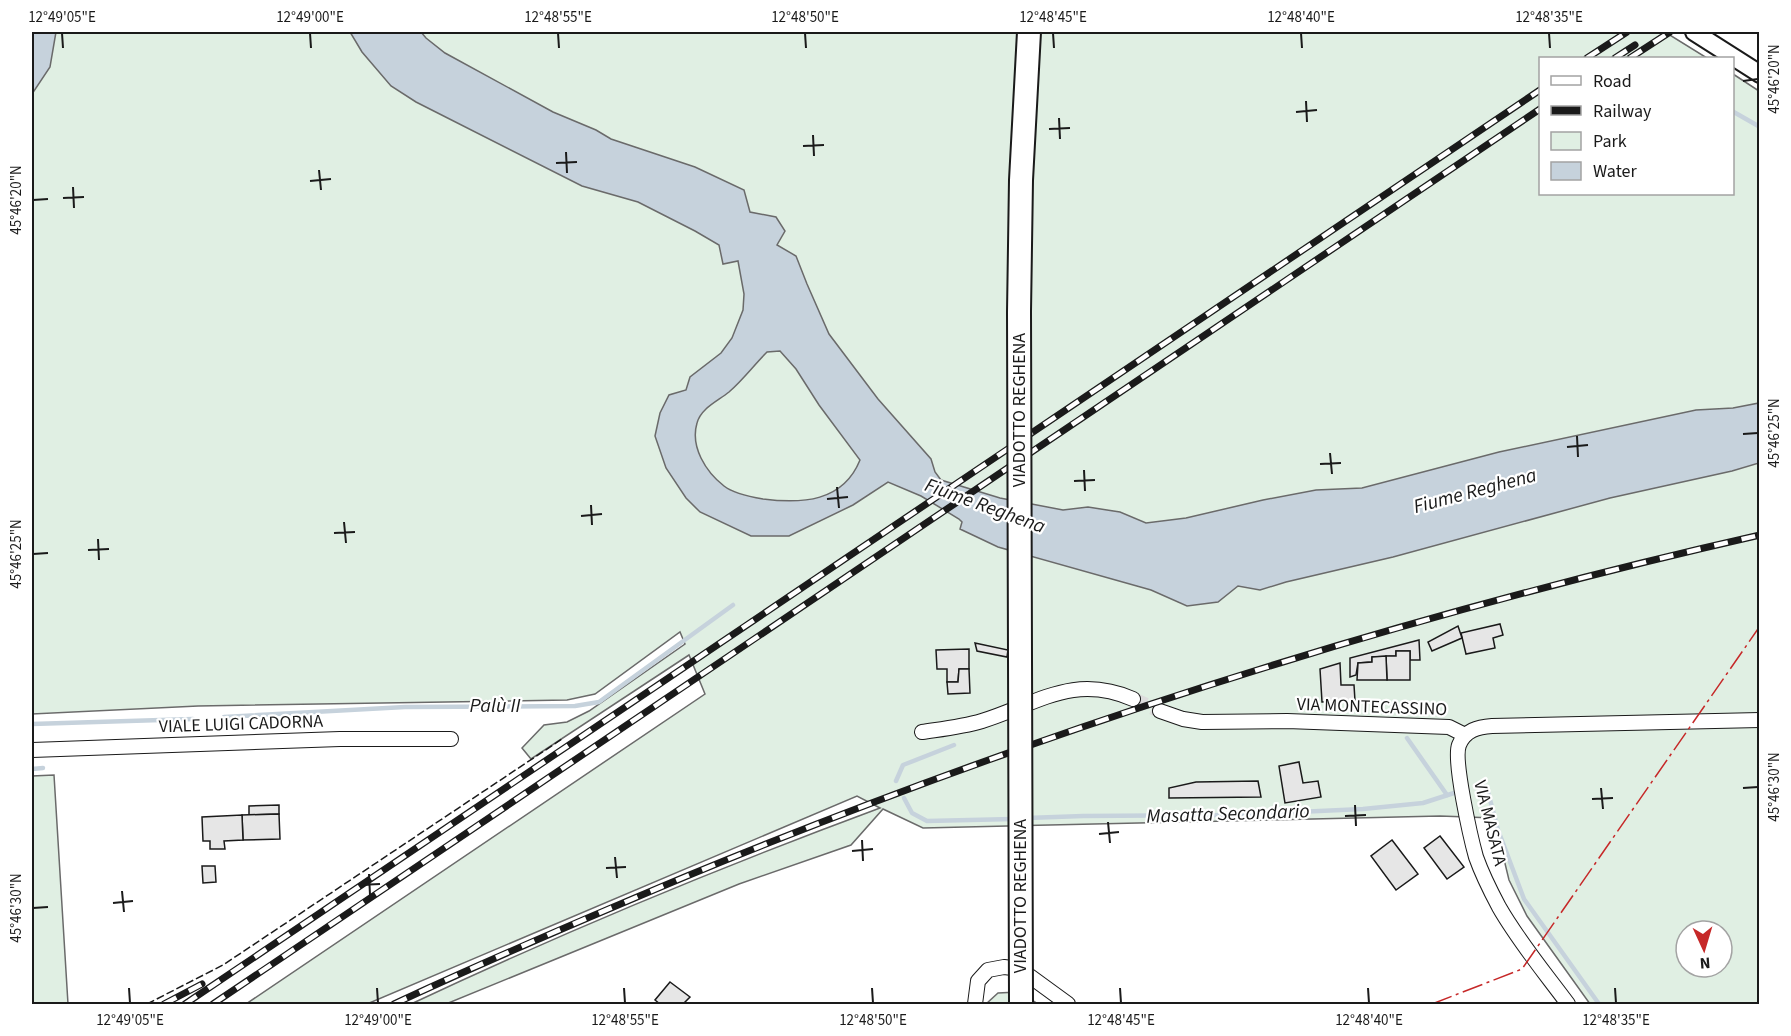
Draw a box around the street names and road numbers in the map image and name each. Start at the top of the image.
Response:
street label: VIADOTTO REGHENA [1007,333,1032,487]
street label: VIA MONTECASSINO [1296,692,1448,722]
street label: VIALE LUIGI CADORNA [158,709,324,739]
street label: VIA MASATA [1467,778,1513,869]
street label: VIADOTTO REGHENA [1008,819,1033,973]

